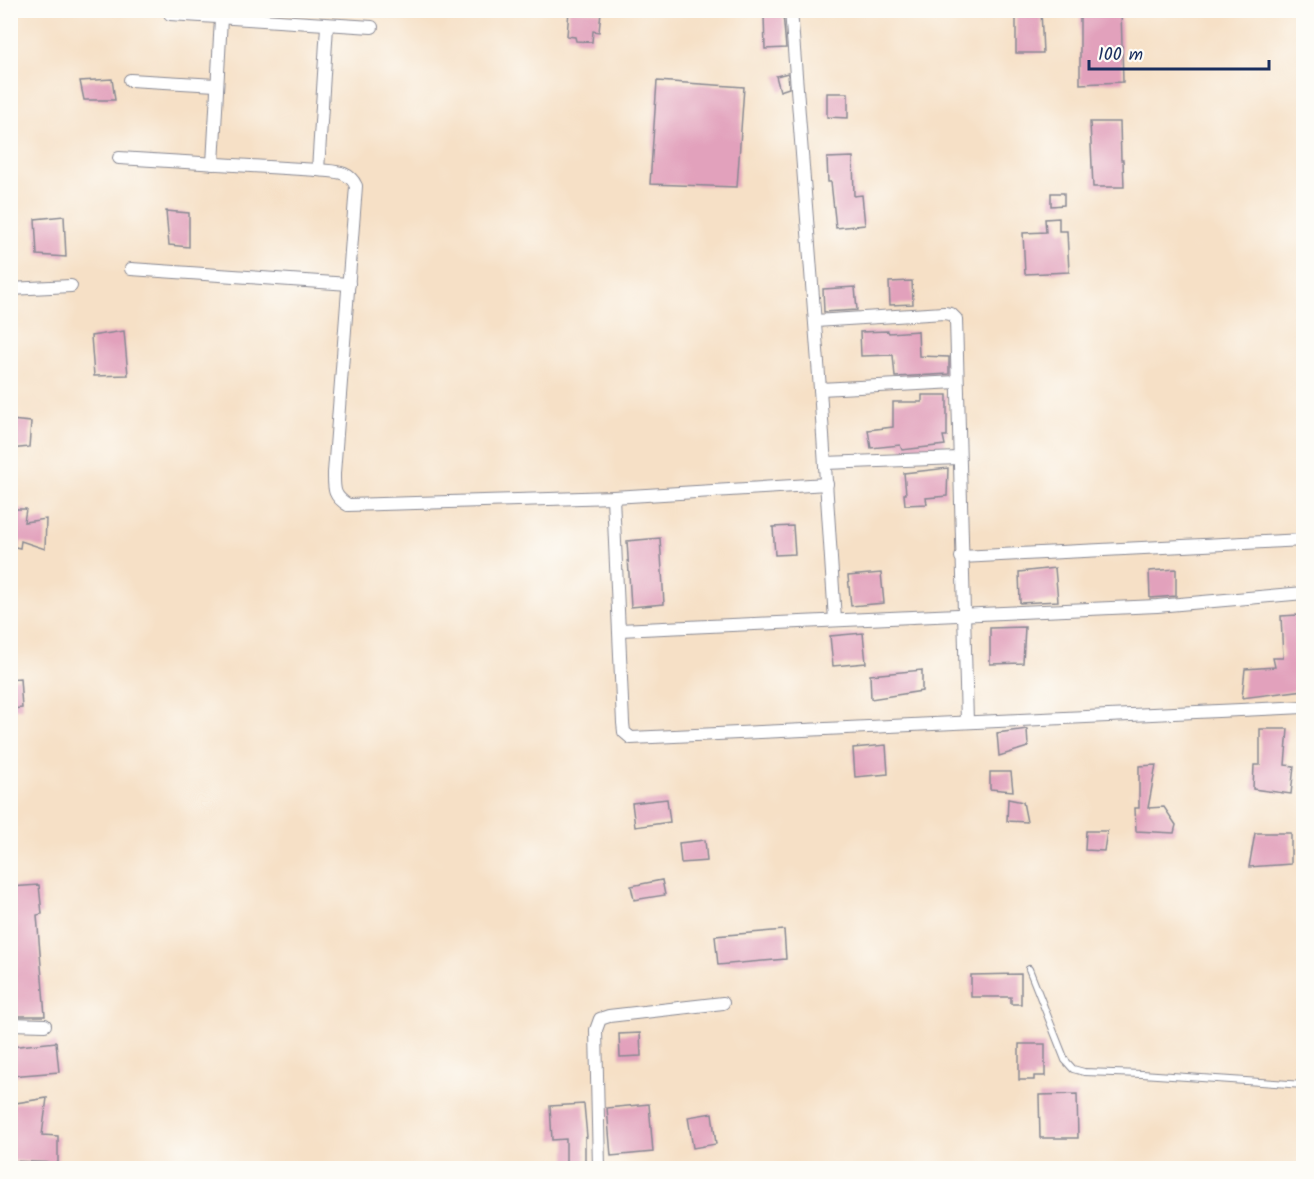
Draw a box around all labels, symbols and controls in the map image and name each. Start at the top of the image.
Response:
scale bar [1089,33,1269,71]
text: 100 m [1098,41,1143,70]

